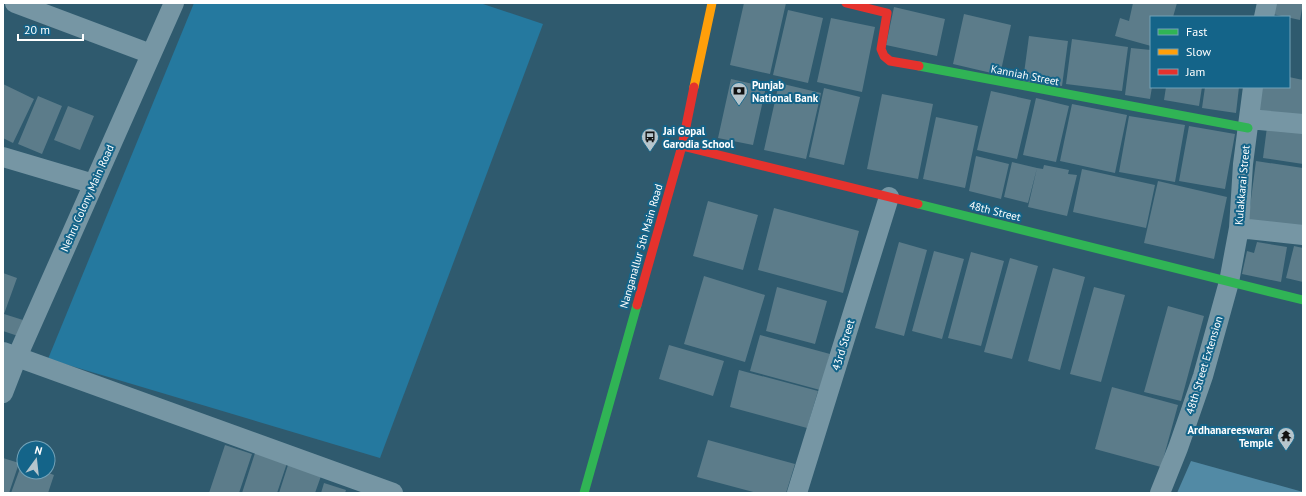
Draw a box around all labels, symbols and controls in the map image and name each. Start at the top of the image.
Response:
scale bar [18,16,83,42]
legend [1150,16,1290,88]
text: 20 m [24,22,50,37]
text: Fast [1186,24,1207,39]
text: Slow [1186,44,1211,59]
street label: Kanniah Street [990,62,1061,89]
text: Jam [1185,64,1205,79]
place label: Punjab National Bank [752,78,819,105]
bank icon: Punjab National Bank [729,81,749,106]
place label: Jai Gopal Garodia School [662,124,734,151]
bus stop icon: Jai Gopal Garodia School [640,127,660,152]
street label: Nehru Colony Main Road [57,142,117,254]
street label: Kulakkarai Street [1232,144,1252,226]
street label: Nanganallur 5th Main Road [617,182,665,310]
street label: 48th Street [968,198,1023,224]
street label: 48th Street Extension [1182,314,1226,416]
street label: 43rd Street [829,318,857,372]
place label: Ardhanareeswarar Temple [1187,423,1273,450]
temple icon: Ardhanareeswarar Temple [1276,426,1296,451]
north arrow [16,440,56,480]
text: N [33,443,44,458]

